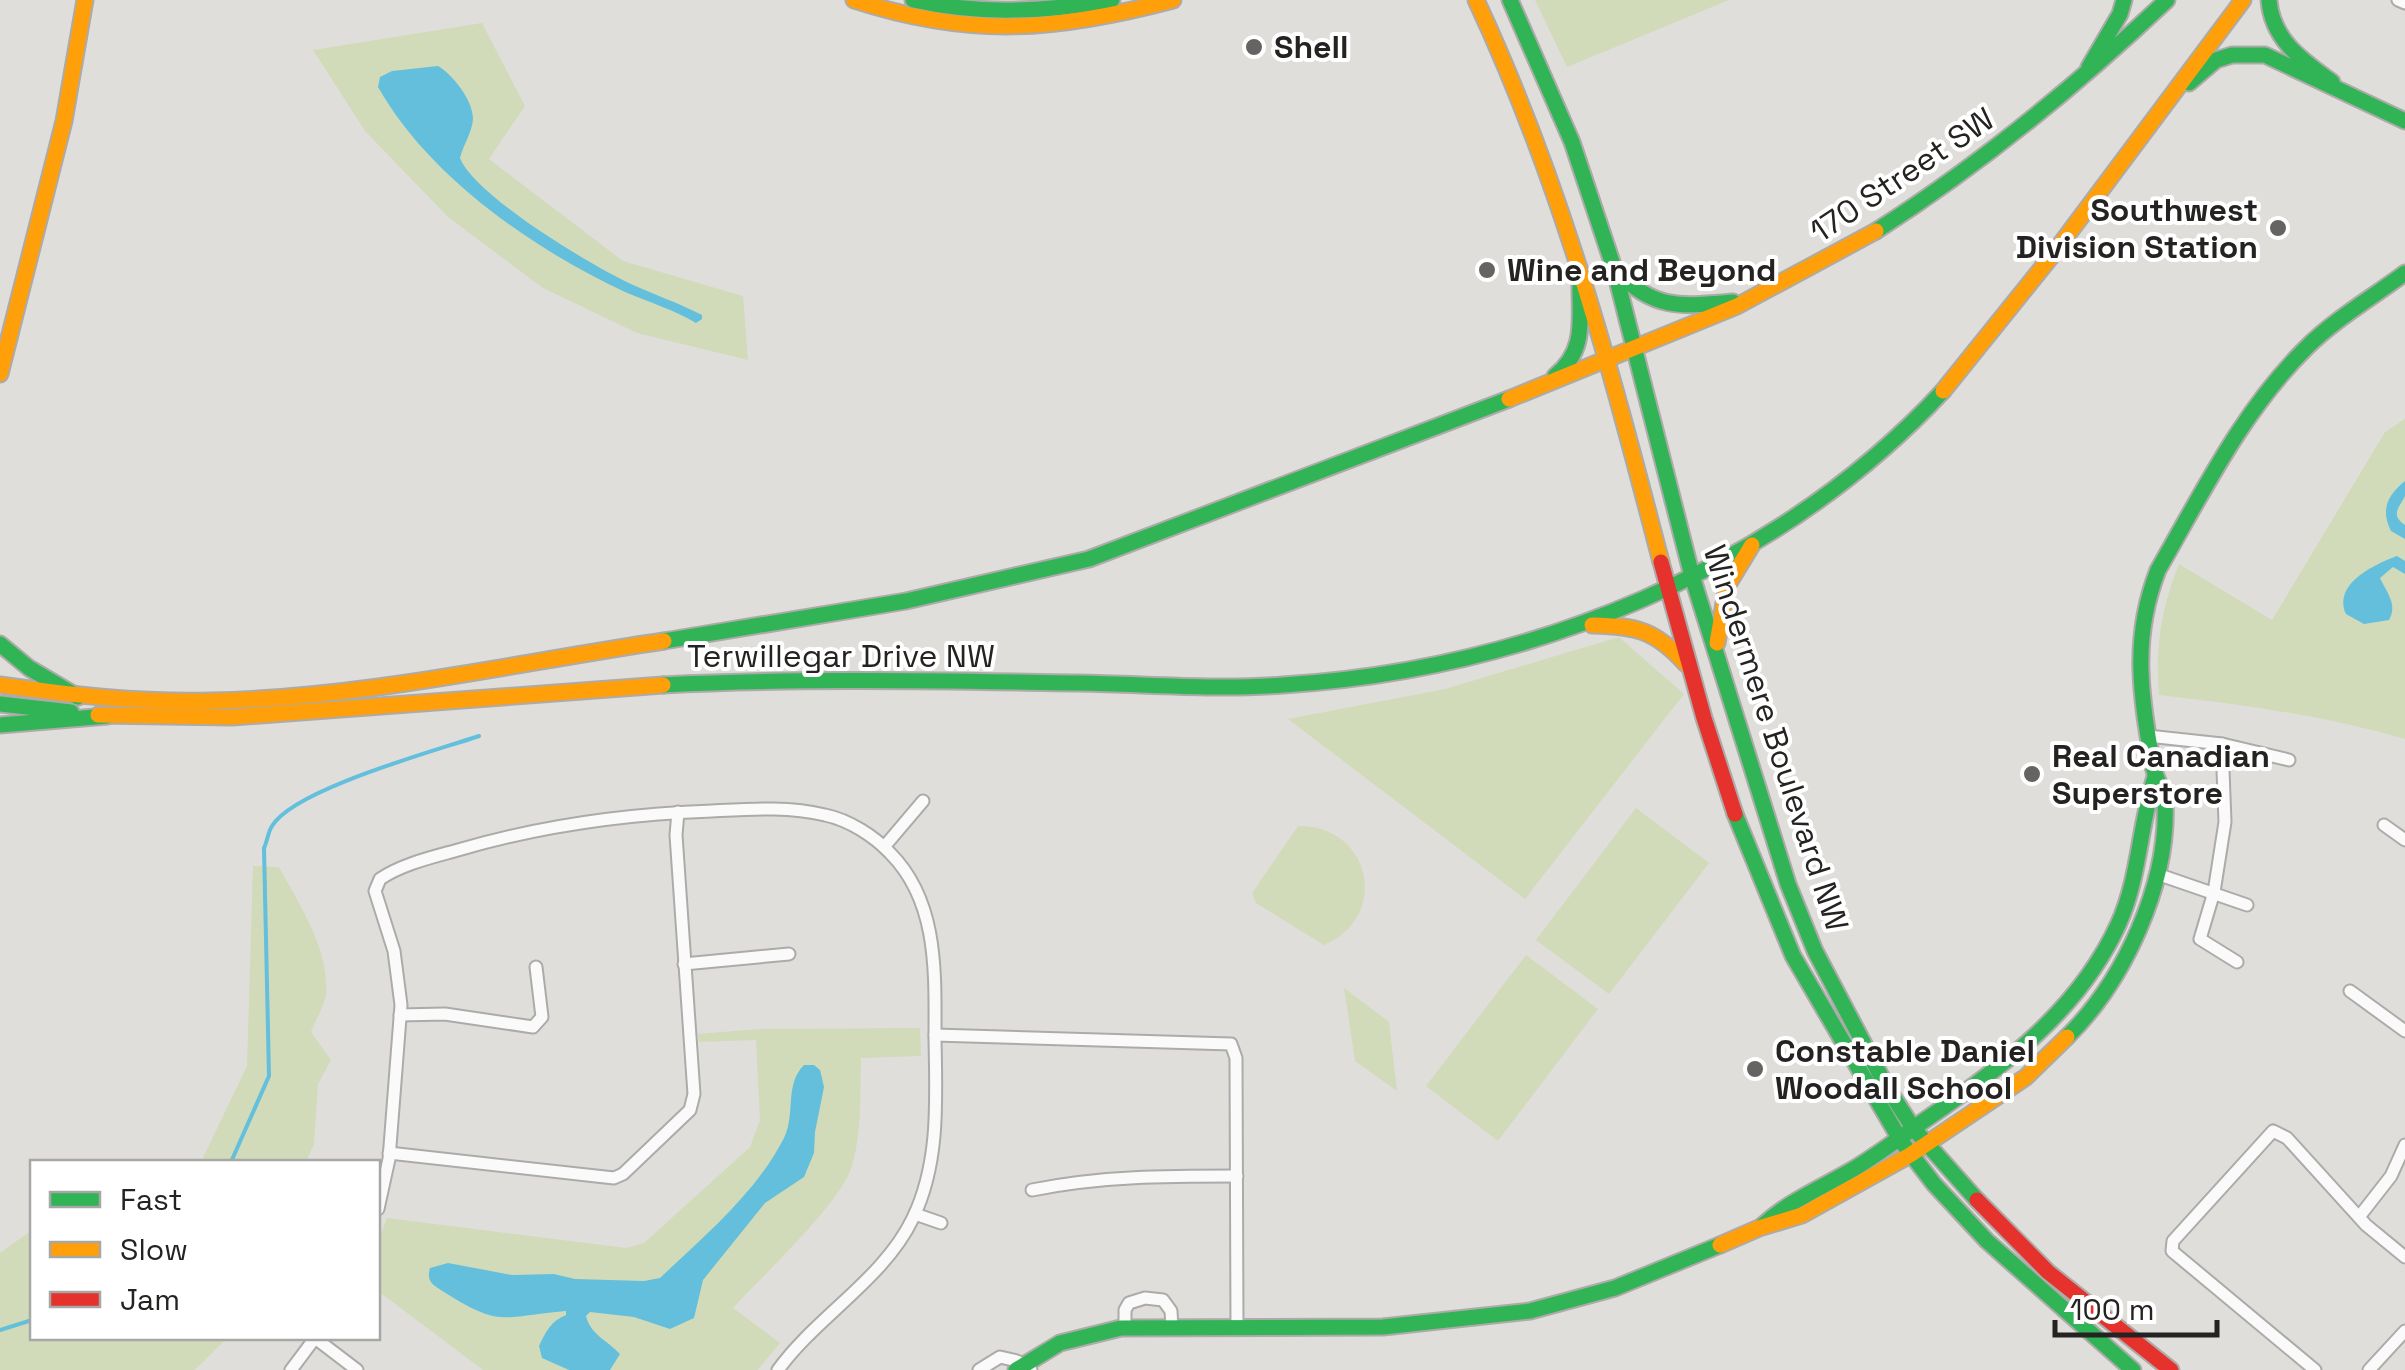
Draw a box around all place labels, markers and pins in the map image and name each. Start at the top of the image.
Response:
place label: Shell [1274,27,1349,67]
marker: Shell [1243,36,1265,58]
place label: Southwest Division Station [2016,190,2258,267]
marker: Southwest Division Station [2267,217,2289,239]
place label: Wine and Beyond [1507,250,1776,290]
marker: Wine and Beyond [1476,259,1498,281]
place label: Real Canadian Superstore [2052,736,2270,813]
marker: Real Canadian Superstore [2021,763,2043,785]
place label: Constable Daniel Woodall School [1775,1031,2035,1108]
marker: Constable Daniel Woodall School [1744,1058,1766,1080]

